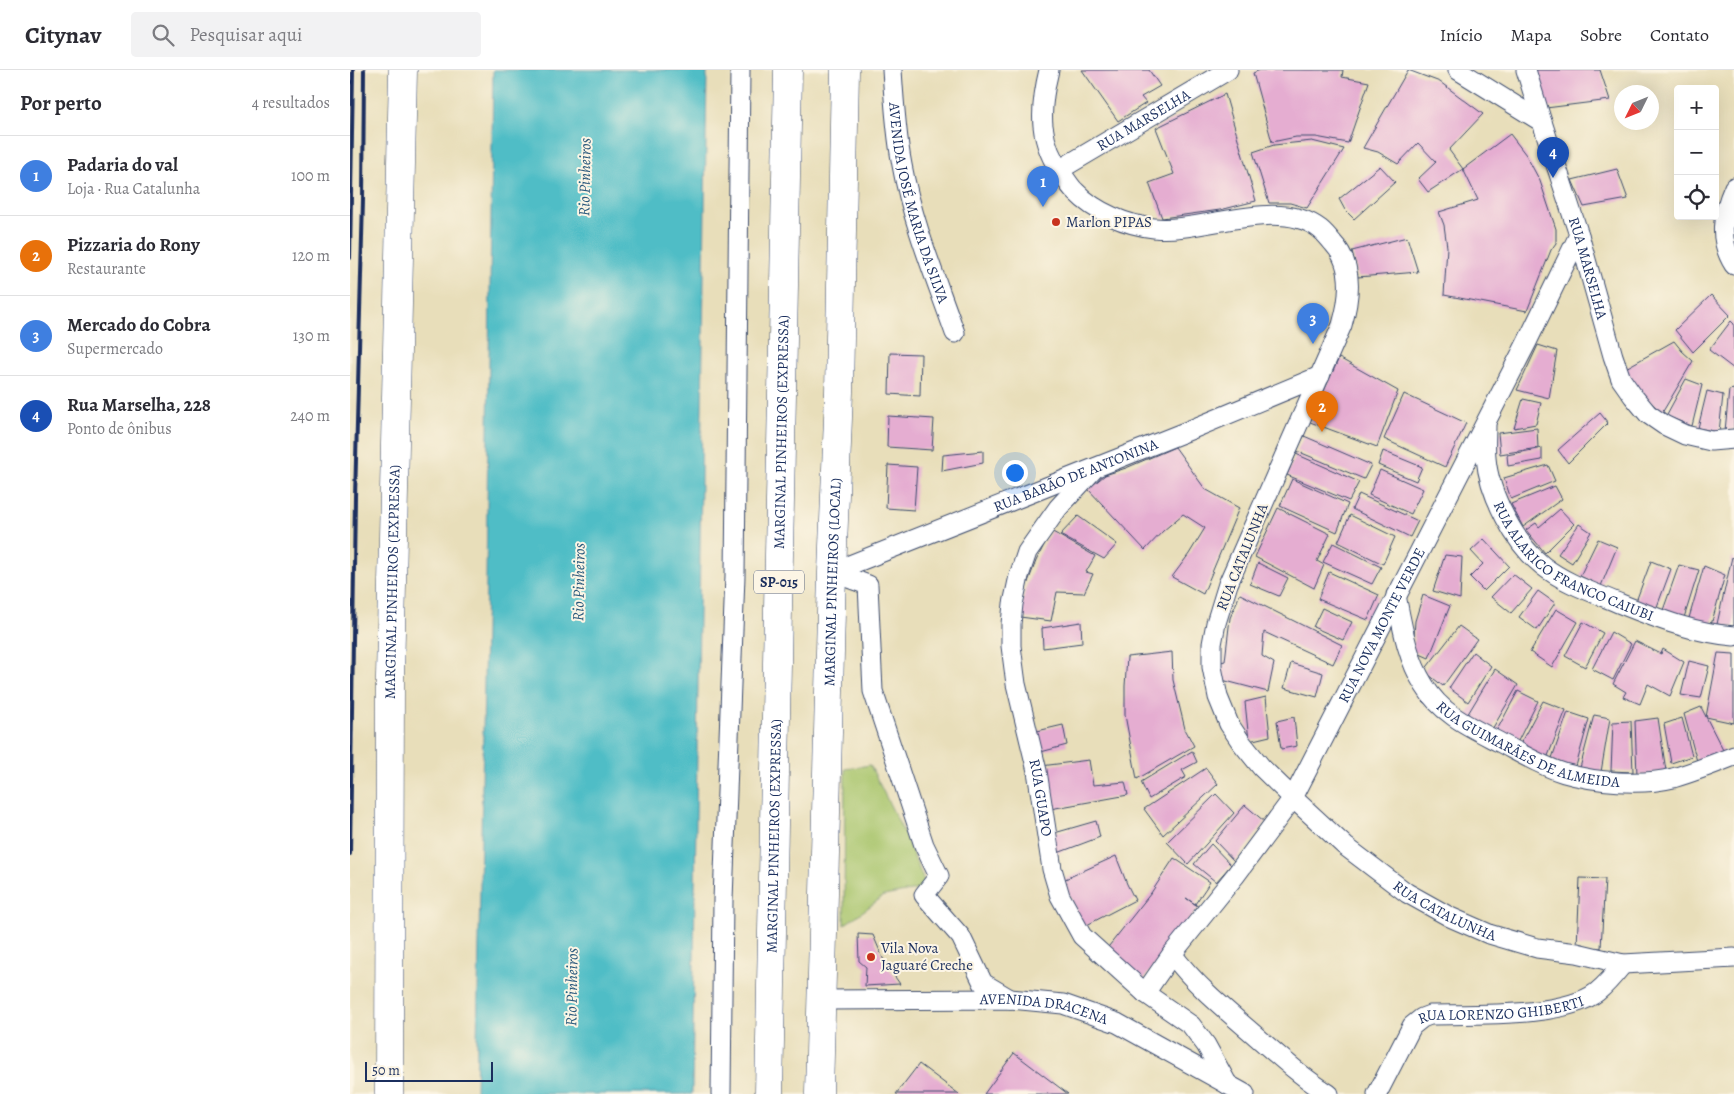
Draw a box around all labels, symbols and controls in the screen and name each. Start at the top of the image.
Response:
search box [131,12,481,57]
text: Citynav [25,19,101,51]
icon: search [149,21,177,49]
text: Pesquisar aqui [189,22,302,48]
text: Início [1440,23,1483,47]
text: Mapa [1511,23,1552,47]
text: Sobre [1580,23,1622,47]
text: Contato [1650,23,1709,47]
street label: RUA MARSELHA [1093,85,1194,156]
north arrow [1614,85,1659,130]
map controls [1674,85,1719,220]
button: + [1674,85,1719,130]
text: Por perto [20,89,102,117]
text: 4 resultados [252,92,330,114]
street label: AVENIDA JOSÉ MARIA DA SILVA [884,101,954,306]
button: − [1674,130,1719,175]
water label: Rio Pinheiros [573,137,597,216]
pin: 4 [1537,137,1569,178]
text: Padaria do val [67,152,178,178]
text: 1 [33,165,39,187]
text: 100 m [291,165,330,187]
pin: 1 [1027,166,1059,207]
button: locate [1674,175,1719,220]
text: Loja · Rua Catalunha [67,178,200,200]
place label: Marlon PIPAS [1066,212,1152,232]
street label: RUA MARSELHA [1564,214,1612,322]
marker: Marlon PIPAS [1050,216,1062,228]
text: Pizzaria do Rony [67,232,200,258]
text: 2 [32,245,40,267]
text: 120 m [292,245,330,267]
text: Restaurante [67,258,146,280]
pin: 3 [1297,303,1329,344]
text: Mercado do Cobra [67,312,211,338]
street label: MARGINAL PINHEIROS (EXPRESSA) [769,315,793,549]
text: 3 [33,325,39,347]
text: 130 m [293,325,330,347]
text: Supermercado [67,338,163,360]
pin: 2 [1306,391,1338,432]
text: Rua Marselha, 228 [67,392,211,418]
text: 4 [32,405,40,427]
text: 240 m [290,405,330,427]
text: Ponto de ônibus [67,418,172,440]
street label: RUA BARÃO DE ANTONINA [990,434,1161,517]
your location [1002,460,1028,486]
street label: MARGINAL PINHEIROS (EXPRESSA) [380,465,405,699]
street label: MARGINAL PINHEIROS (LOCAL) [819,478,846,687]
street label: RUA ALARICO FRANCO CAIUBI [1489,498,1657,626]
street label: RUA CATALUNHA [1211,500,1273,613]
water label: Rio Pinheiros [567,542,591,621]
street label: RUA NOVA MONTE VERDE [1333,544,1430,706]
road number: SP-015 [754,571,804,594]
street label: RUA GUIMARÃES DE ALMEIDA [1432,697,1621,792]
street label: MARGINAL PINHEIROS (EXPRESSA) [762,719,786,953]
street label: RUA GUAPO [1024,757,1057,838]
street label: RUA CATALUNHA [1389,876,1499,946]
place label: Vila Nova Jaguaré Creche [880,938,973,975]
water label: Rio Pinheiros [560,947,584,1026]
marker: Vila Nova Jaguaré Creche [865,951,877,963]
street label: AVENIDA DRACENA [979,989,1111,1029]
street label: RUA LORENZO GHIBERTI [1415,991,1587,1029]
scale bar [365,1059,492,1082]
text: 50 m [372,1061,400,1080]

